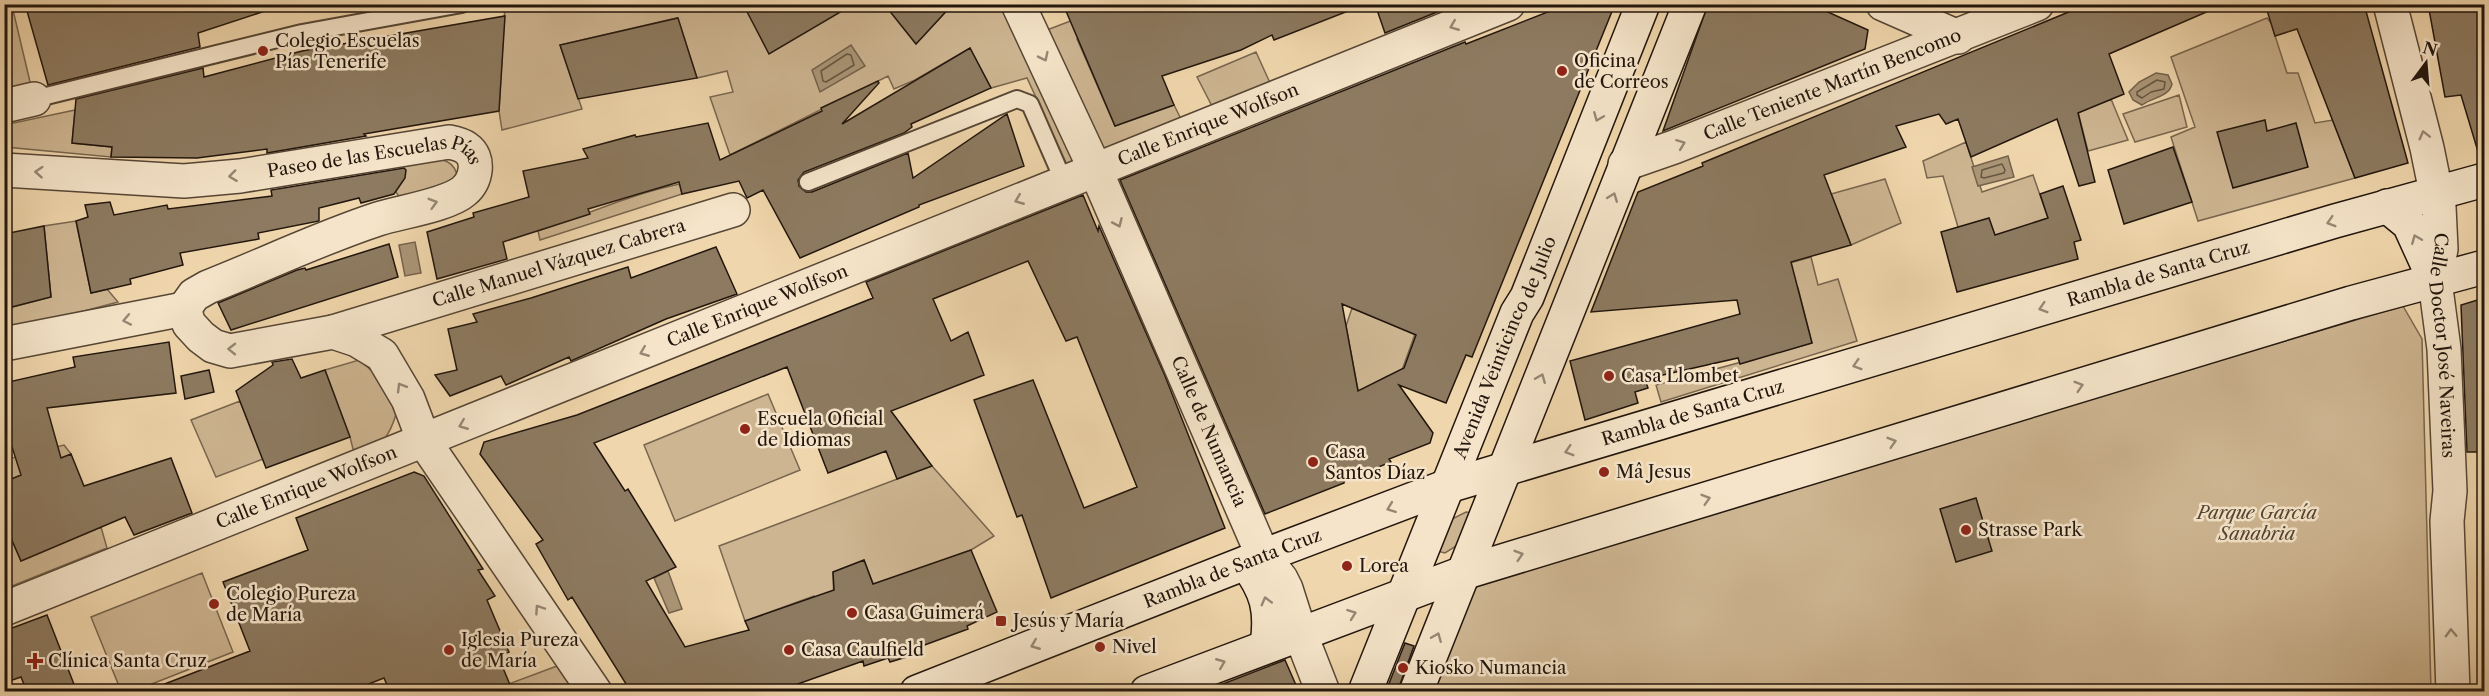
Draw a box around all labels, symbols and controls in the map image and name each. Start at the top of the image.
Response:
one-way arrow [1449,19,1460,31]
street label: Calle Teniente Martín Bencomo [1700,24,1964,145]
place label: Colegio Escuelas Pías Tenerife [275,30,420,73]
north arrow [2396,33,2456,93]
text: N [2421,37,2440,60]
marker: Colegio Escuelas Pías Tenerife [256,44,270,58]
place label: Oficina de Correos [1574,50,1669,93]
one-way arrow [1036,51,1048,62]
marker: Oficina de Correos [1555,64,1569,78]
street label: Calle Enrique Wolfson [1115,78,1302,171]
one-way arrow [1593,111,1605,122]
text: Paseo de las Escuelas Pías [266,131,486,182]
one-way arrow [2419,131,2431,141]
one-way arrow [1675,139,1685,152]
street label: Paseo de las Escuelas Pías [256,162,478,184]
one-way arrow [34,166,43,179]
one-way arrow [229,170,238,182]
one-way arrow [1606,192,1618,203]
one-way arrow [1014,193,1025,205]
one-way arrow [428,198,438,211]
street label: Calle Manuel Vázquez Cabrera [429,214,688,312]
one-way arrow [2326,215,2337,227]
one-way arrow [1111,216,1123,227]
street label: Calle Doctor José Naveiras [2424,232,2460,459]
street label: Avenida Veinticinco de Julio [1448,233,1561,463]
one-way arrow [2411,235,2423,246]
street label: Rambla de Santa Cruz [2065,236,2252,311]
street label: Calle Enrique Wolfson [664,260,851,352]
one-way arrow [2038,301,2049,313]
one-way arrow [122,313,132,326]
one-way arrow [227,343,236,355]
one-way arrow [639,345,650,357]
street label: Calle de Numancia [1166,352,1251,511]
one-way arrow [1852,358,1863,370]
place label: Casa Llombet [1621,365,1739,387]
marker: Casa Llombet [1602,369,1616,383]
one-way arrow [1534,373,1546,384]
street label: Rambla de Santa Cruz [1599,375,1787,451]
one-way arrow [2073,381,2084,393]
one-way arrow [397,383,409,393]
place label: Escuela Oficial de Idiomas [757,408,883,451]
one-way arrow [458,418,469,430]
marker: Escuela Oficial de Idiomas [738,422,752,436]
one-way arrow [1886,437,1897,449]
street label: Calle Enrique Wolfson [213,441,400,534]
place label: Casa Santos Díaz [1325,441,1425,484]
one-way arrow [1564,444,1575,456]
marker: Casa Santos Díaz [1306,455,1320,469]
place label: Mâ Jesus [1616,461,1691,483]
marker: Mâ Jesus [1597,465,1611,479]
one-way arrow [1700,494,1711,506]
one-way arrow [1386,501,1397,513]
park label: Parque García Sanabria [2195,502,2317,545]
place label: Strasse Park [1978,519,2083,541]
marker: Strasse Park [1959,523,1973,537]
street label: Rambla de Santa Cruz [1140,524,1325,613]
one-way arrow [1513,550,1524,563]
place label: Lorea [1359,555,1409,577]
marker: Lorea [1340,559,1354,573]
place label: Colegio Pureza de María [226,583,357,626]
one-way arrow [1261,596,1274,606]
marker: Colegio Pureza de María [207,597,221,611]
place label: Casa Guimerá [864,602,985,624]
one-way arrow [535,604,546,615]
marker: Casa Guimerá [845,606,859,620]
one-way arrow [1346,608,1357,621]
place label: Jesús y María [1010,610,1125,632]
marker: Jesús y María [994,614,1008,628]
place label: Iglesia Pureza de María [461,629,580,672]
one-way arrow [2445,629,2457,638]
one-way arrow [1430,632,1442,643]
place label: Nivel [1112,636,1157,658]
one-way arrow [1030,638,1041,650]
place label: Casa Caulfield [801,639,924,661]
marker: Nivel [1093,640,1107,654]
marker: Iglesia Pureza de María [442,643,456,657]
marker: Casa Caulfield [782,643,796,657]
place label: Clínica Santa Cruz [48,650,207,672]
marker: Clínica Santa Cruz [26,652,44,670]
place label: Kiosko Numancia [1415,657,1567,679]
one-way arrow [1215,658,1226,670]
marker: Kiosko Numancia [1396,661,1410,675]

